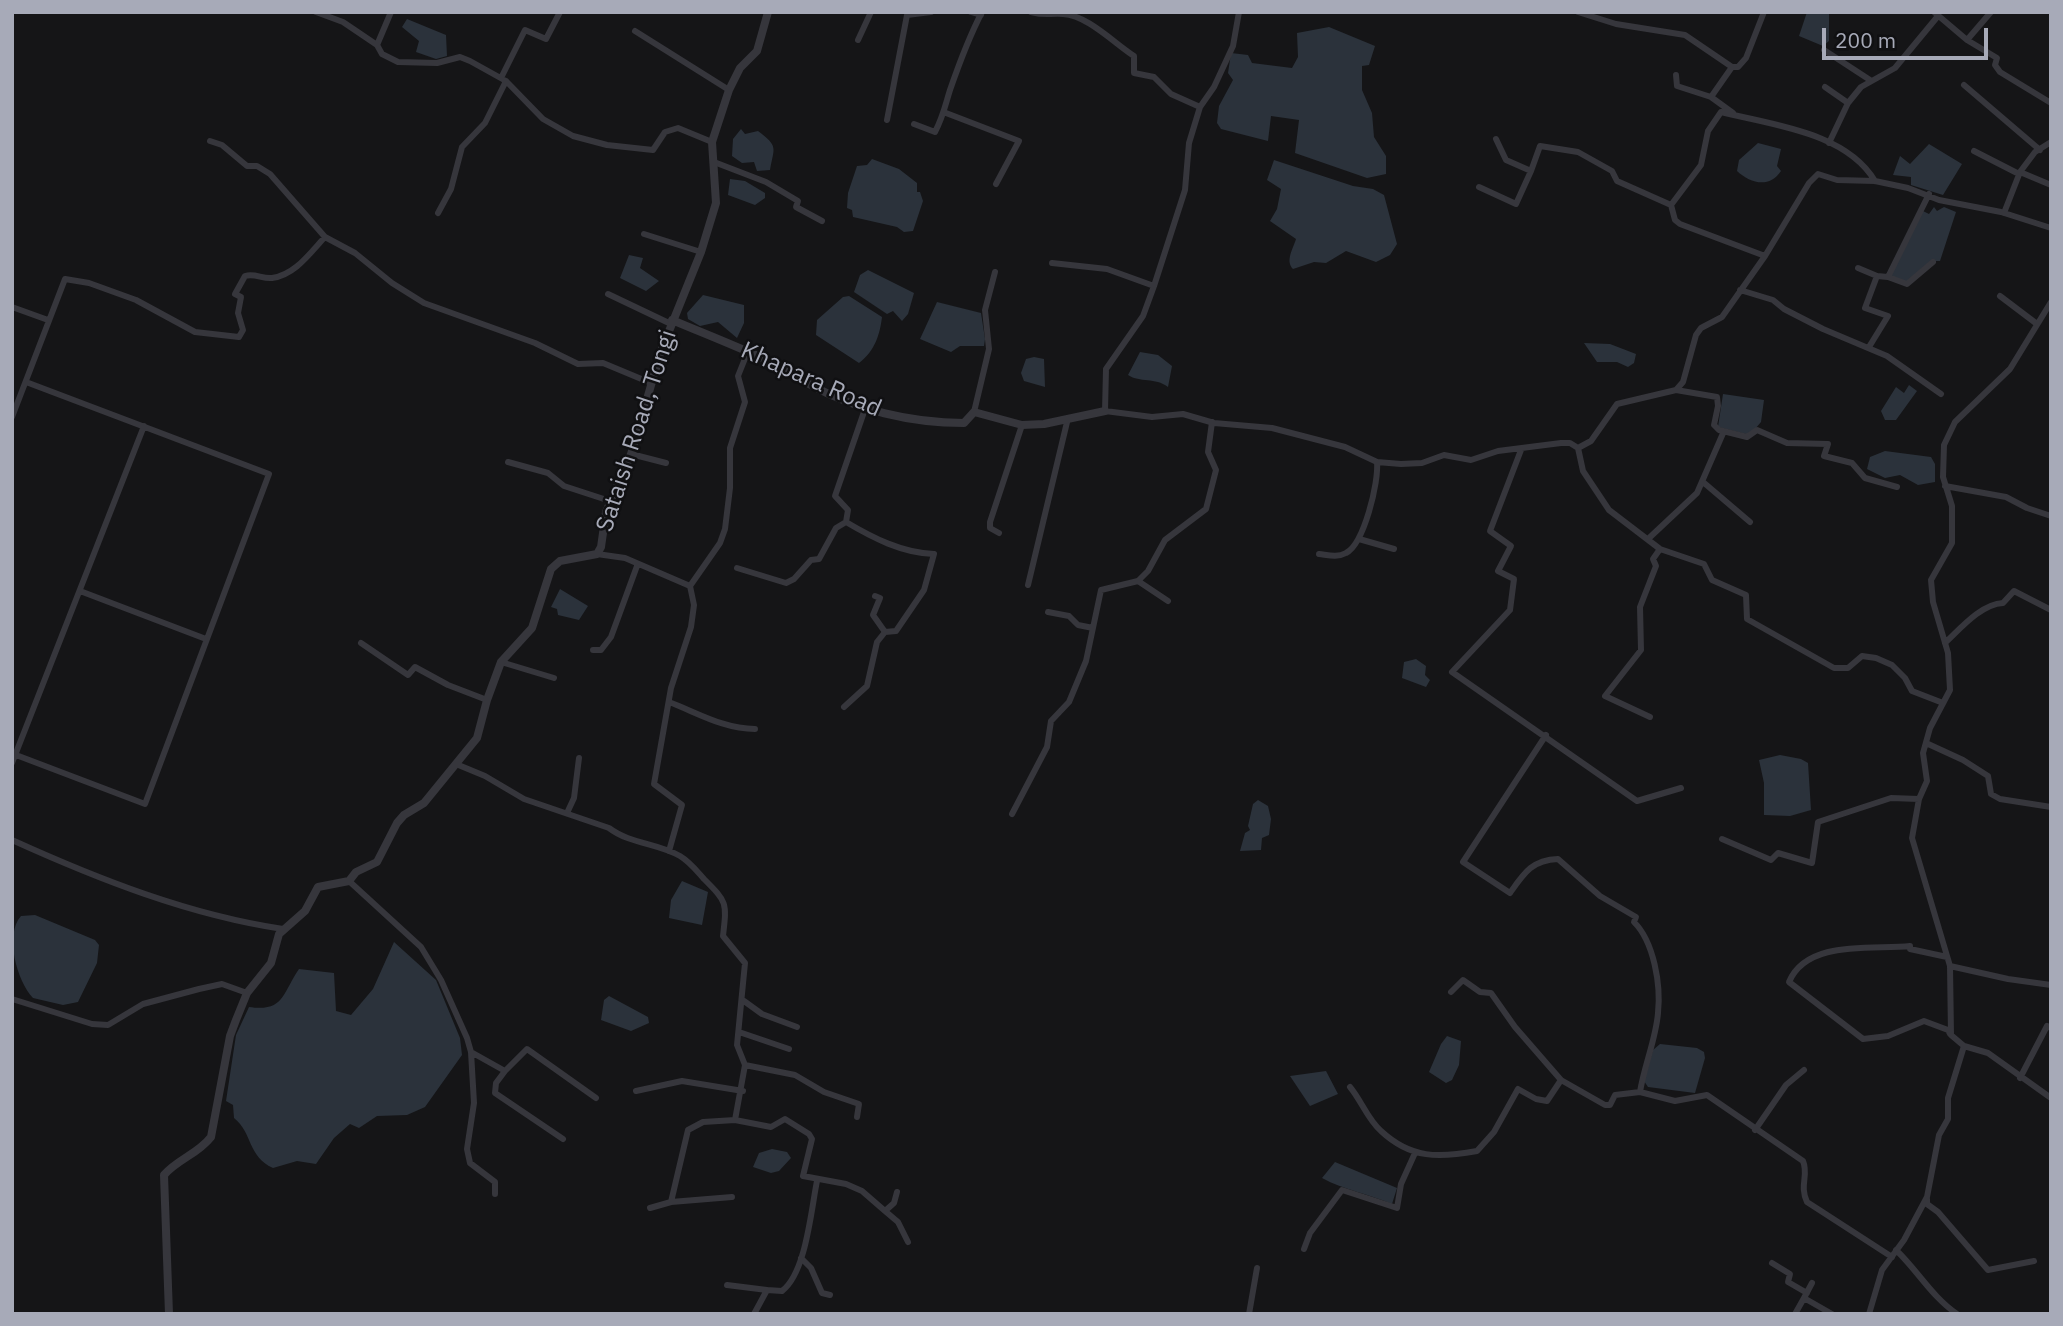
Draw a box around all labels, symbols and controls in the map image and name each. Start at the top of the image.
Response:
scale bar [1825,14,1991,58]
text: 200 m [1835,26,1896,54]
street label: Sataish Road, Tongi [591,327,683,535]
street label: Khapara Road [736,336,886,424]

